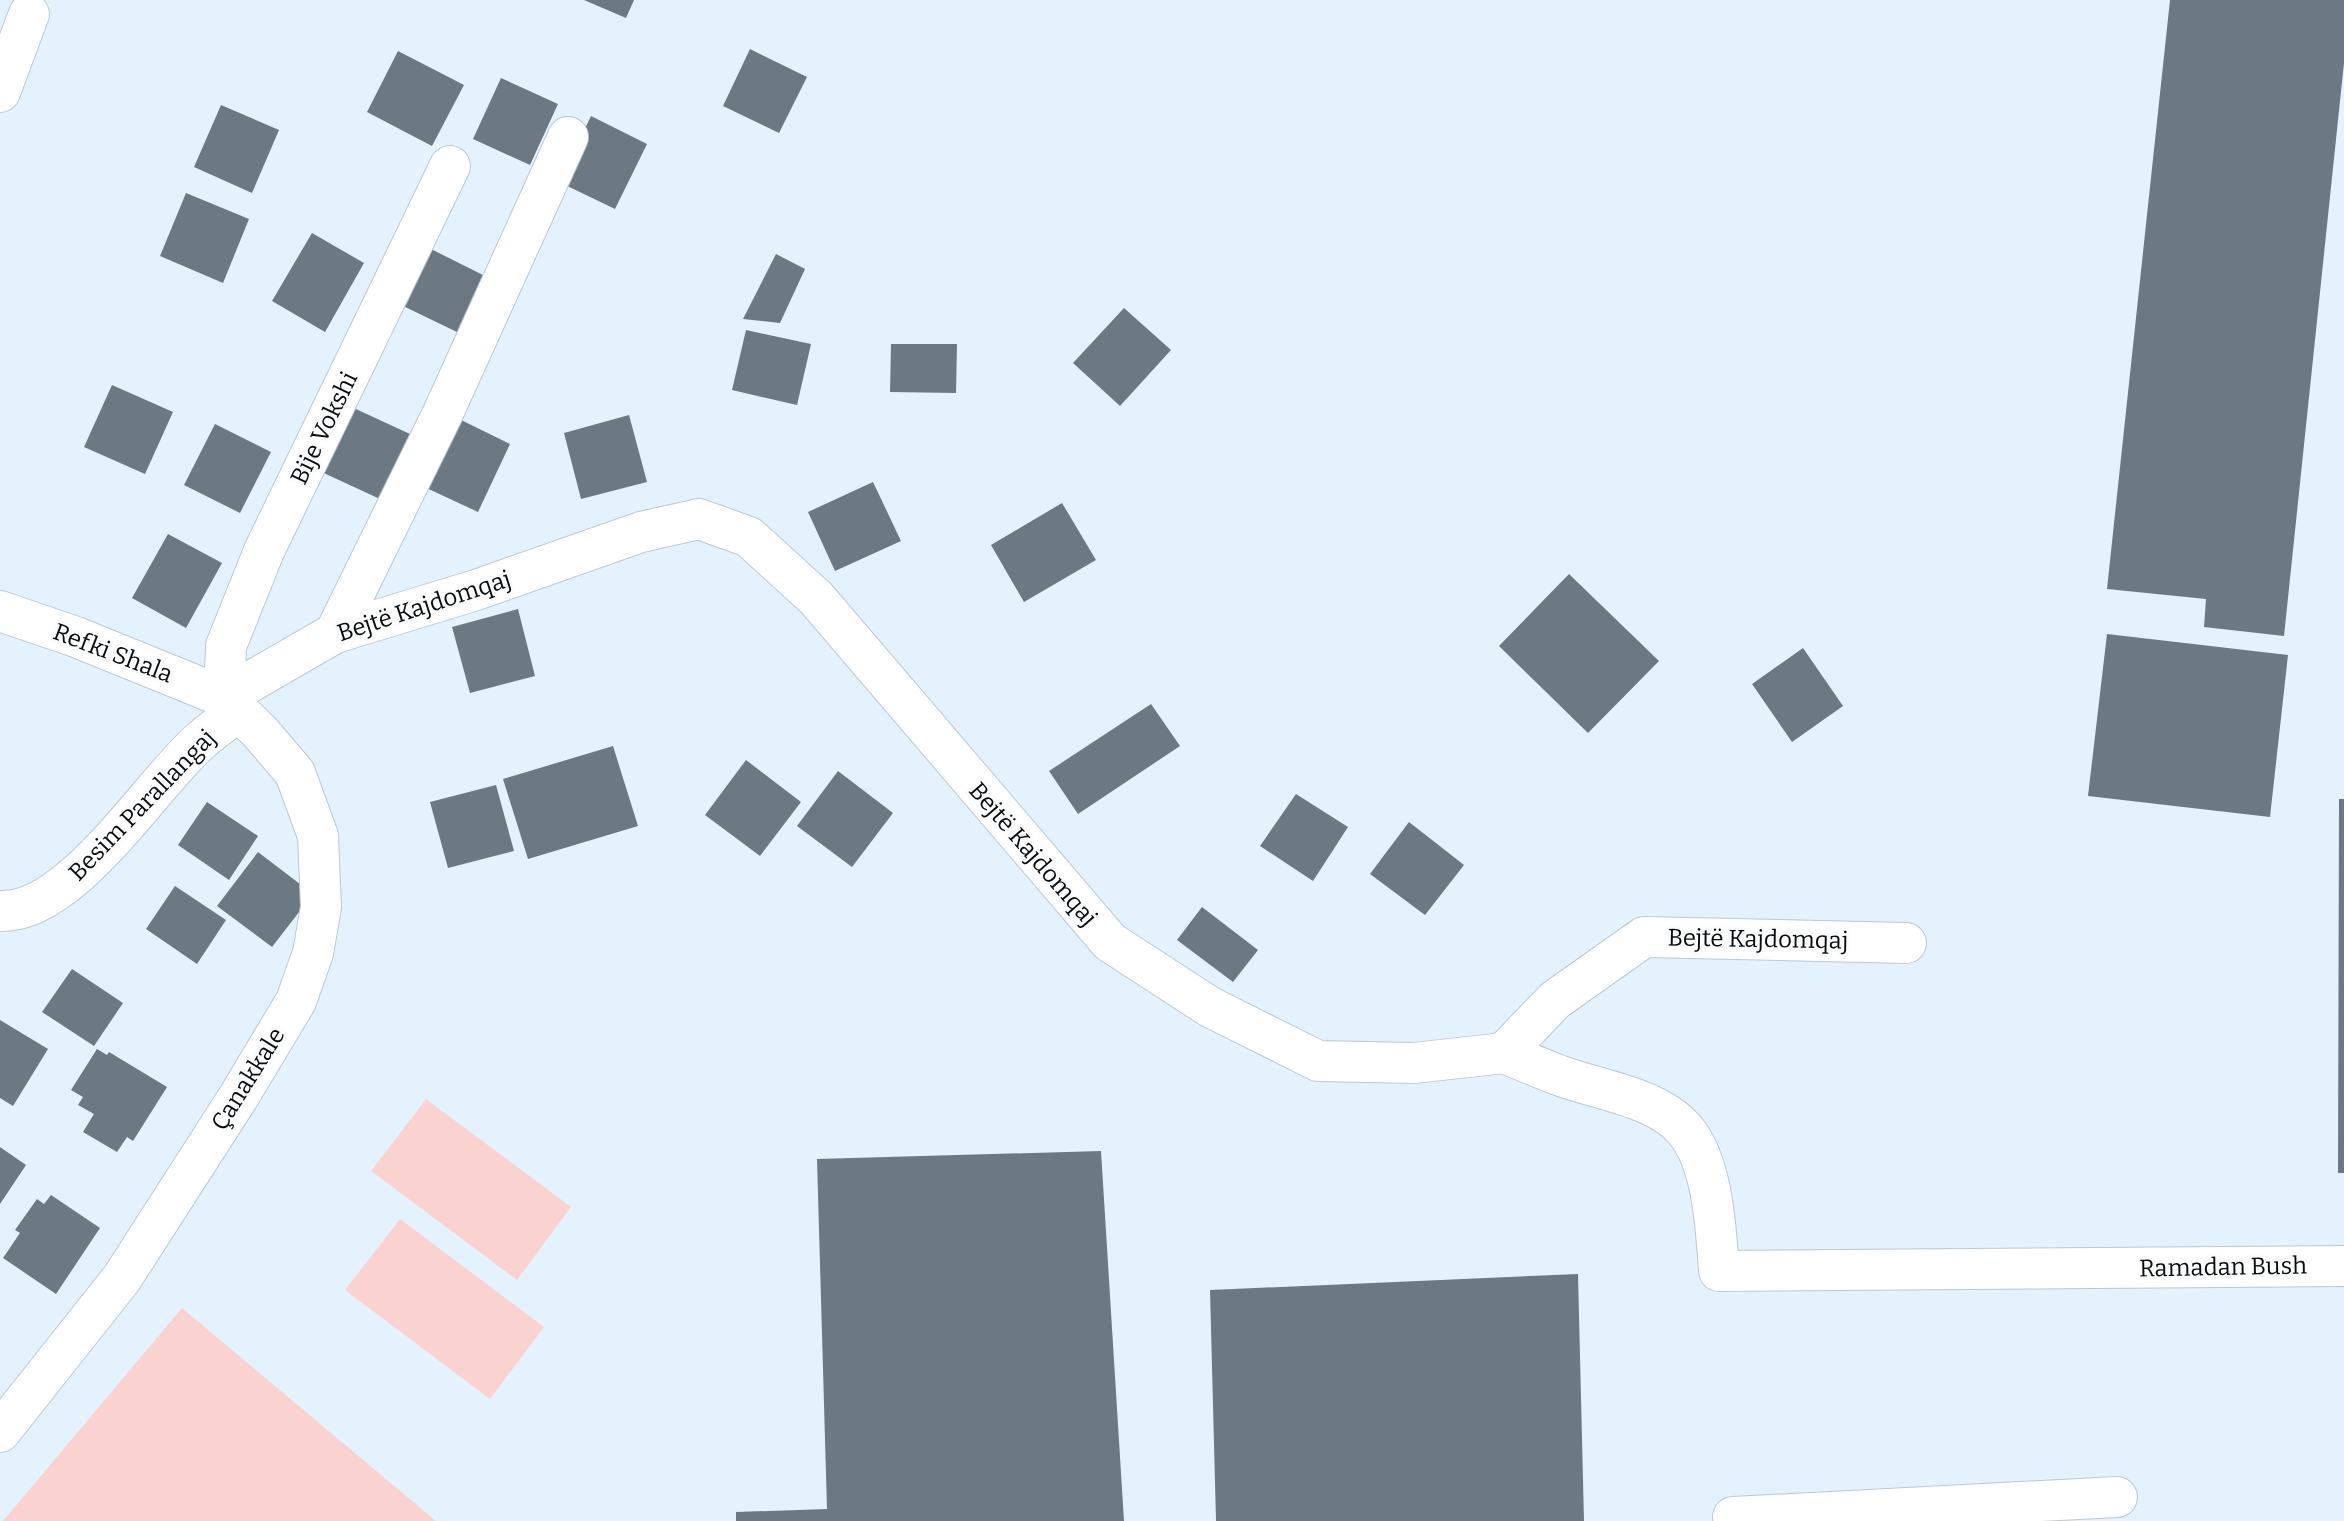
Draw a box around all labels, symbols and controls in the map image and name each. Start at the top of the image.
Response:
street label: Bije Vokshi [285,367,363,489]
street label: Bejtë Kajdomqaj [334,565,514,647]
street label: Refki Shala [49,617,177,689]
street label: Besim Parallangaj [63,724,221,886]
street label: Bejtë Kajdomqaj [963,777,1103,931]
street label: Bejtë Kajdomqaj [1667,923,1849,955]
street label: Çanakkale [205,1023,291,1135]
street label: Ramadan Bush [2139,1252,2307,1282]

